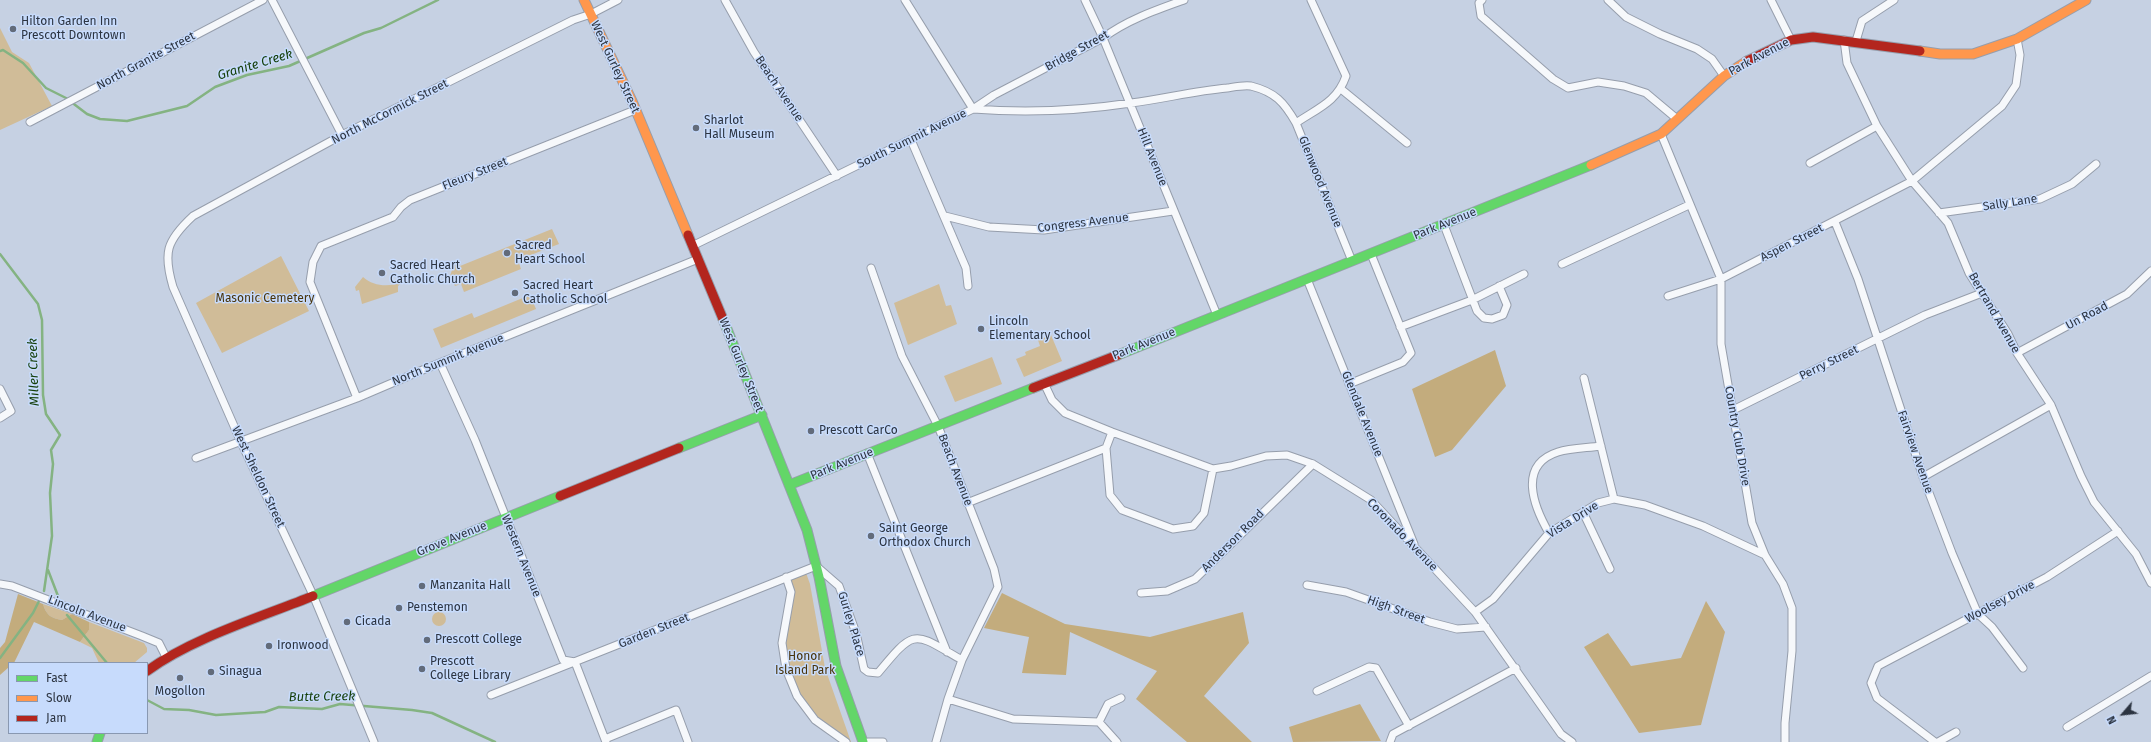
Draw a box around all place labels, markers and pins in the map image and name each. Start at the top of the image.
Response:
place label: Hilton Garden Inn Prescott Downtown [21,15,126,43]
marker: Hilton Garden Inn Prescott Downtown [8,24,18,34]
place label: Sharlot Hall Museum [704,114,775,142]
marker: Sharlot Hall Museum [691,123,701,133]
place label: Sacred Heart School [515,239,585,267]
marker: Sacred Heart School [502,248,512,258]
place label: Sacred Heart Catholic Church [390,259,475,287]
marker: Sacred Heart Catholic Church [377,268,387,278]
place label: Sacred Heart Catholic School [523,279,607,307]
marker: Sacred Heart Catholic School [510,288,520,298]
place label: Lincoln Elementary School [989,315,1091,343]
marker: Lincoln Elementary School [976,324,986,334]
place label: Prescott CarCo [819,424,898,438]
marker: Prescott CarCo [806,426,816,436]
place label: Saint George Orthodox Church [879,522,971,550]
marker: Saint George Orthodox Church [866,531,876,541]
place label: Manzanita Hall [430,579,510,593]
marker: Manzanita Hall [417,581,427,591]
place label: Penstemon [407,601,468,615]
marker: Penstemon [394,603,404,613]
place label: Cicada [355,615,391,629]
marker: Cicada [342,617,352,627]
place label: Prescott College [435,633,522,647]
marker: Prescott College [422,635,432,645]
place label: Ironwood [277,639,329,653]
marker: Ironwood [264,641,274,651]
place label: Prescott College Library [430,655,511,683]
marker: Prescott College Library [417,664,427,674]
place label: Sinagua [219,665,262,679]
marker: Sinagua [206,667,216,677]
marker: Mogollon [175,673,185,683]
place label: Mogollon [155,685,205,699]

